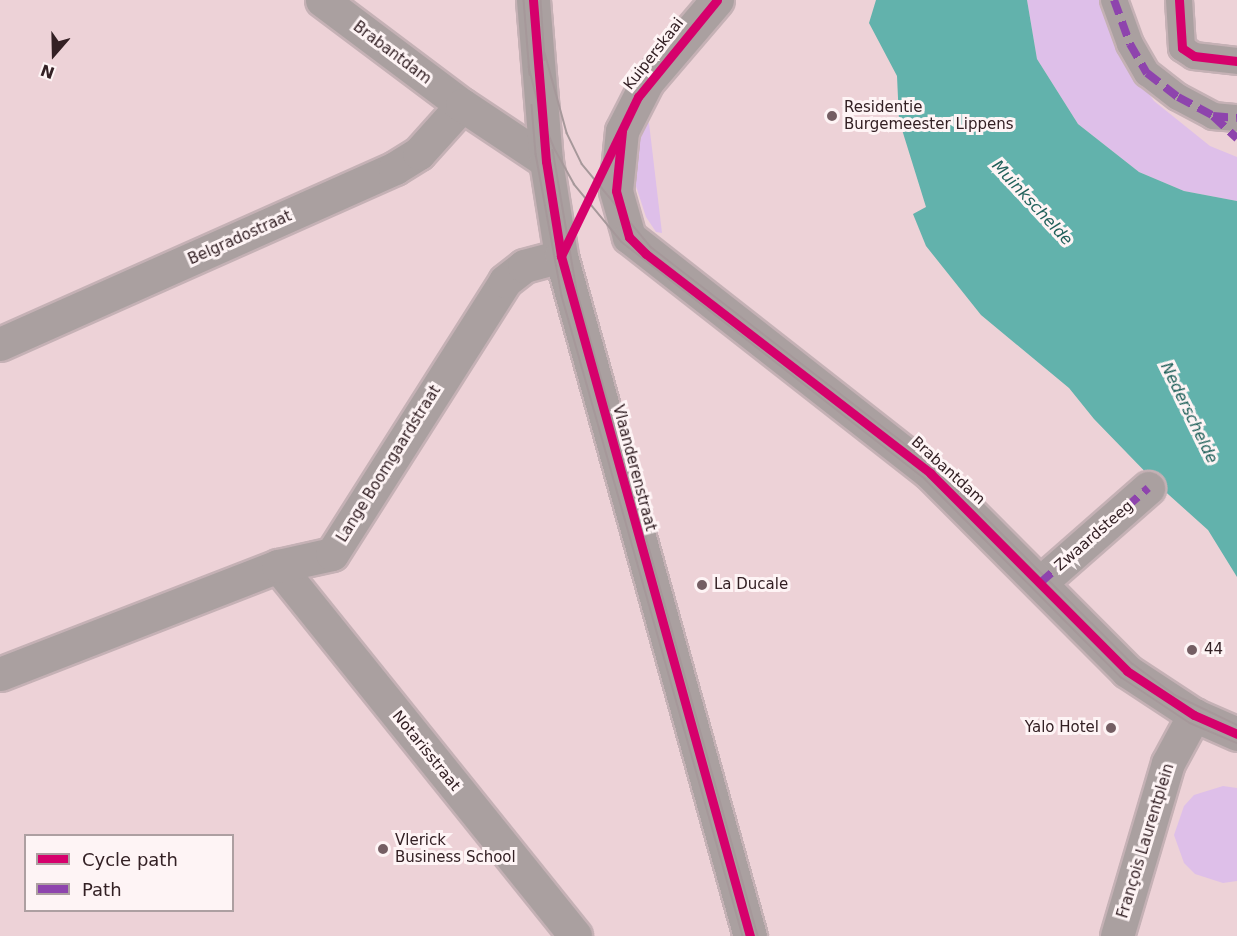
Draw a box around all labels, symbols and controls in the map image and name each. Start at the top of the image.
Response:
street label: Kuiperskaai [620,14,688,94]
street label: Brabantdam [349,18,435,88]
north arrow [24,24,84,84]
text: N [38,60,57,83]
place label: Residentie Burgemeester Lippens [844,98,1013,133]
marker: Residentie Burgemeester Lippens [825,109,839,123]
water label: Muinkschelde [988,156,1076,250]
street label: Belgradostraat [185,207,295,269]
water label: Nederschelde [1156,359,1222,467]
street label: Lange Boomgaardstraat [333,382,445,546]
street label: Vlaanderenstraat [609,403,659,533]
street label: Brabantdam [907,433,989,509]
street label: Zwaardsteeg [1051,497,1137,575]
place label: La Ducale [714,576,788,594]
marker: La Ducale [695,578,709,592]
place label: 44 [1204,641,1223,659]
marker: 44 [1185,643,1199,657]
street label: Notarisstraat [388,707,464,795]
place label: Yalo Hotel [1025,719,1099,737]
marker: Yalo Hotel [1104,721,1118,735]
street label: François Laurentplein [1114,762,1178,920]
place label: Vlerick Business School [395,831,516,866]
legend [24,834,234,912]
marker: Vlerick Business School [376,842,390,856]
text: Cycle path [82,849,178,870]
text: Path [82,879,122,900]

